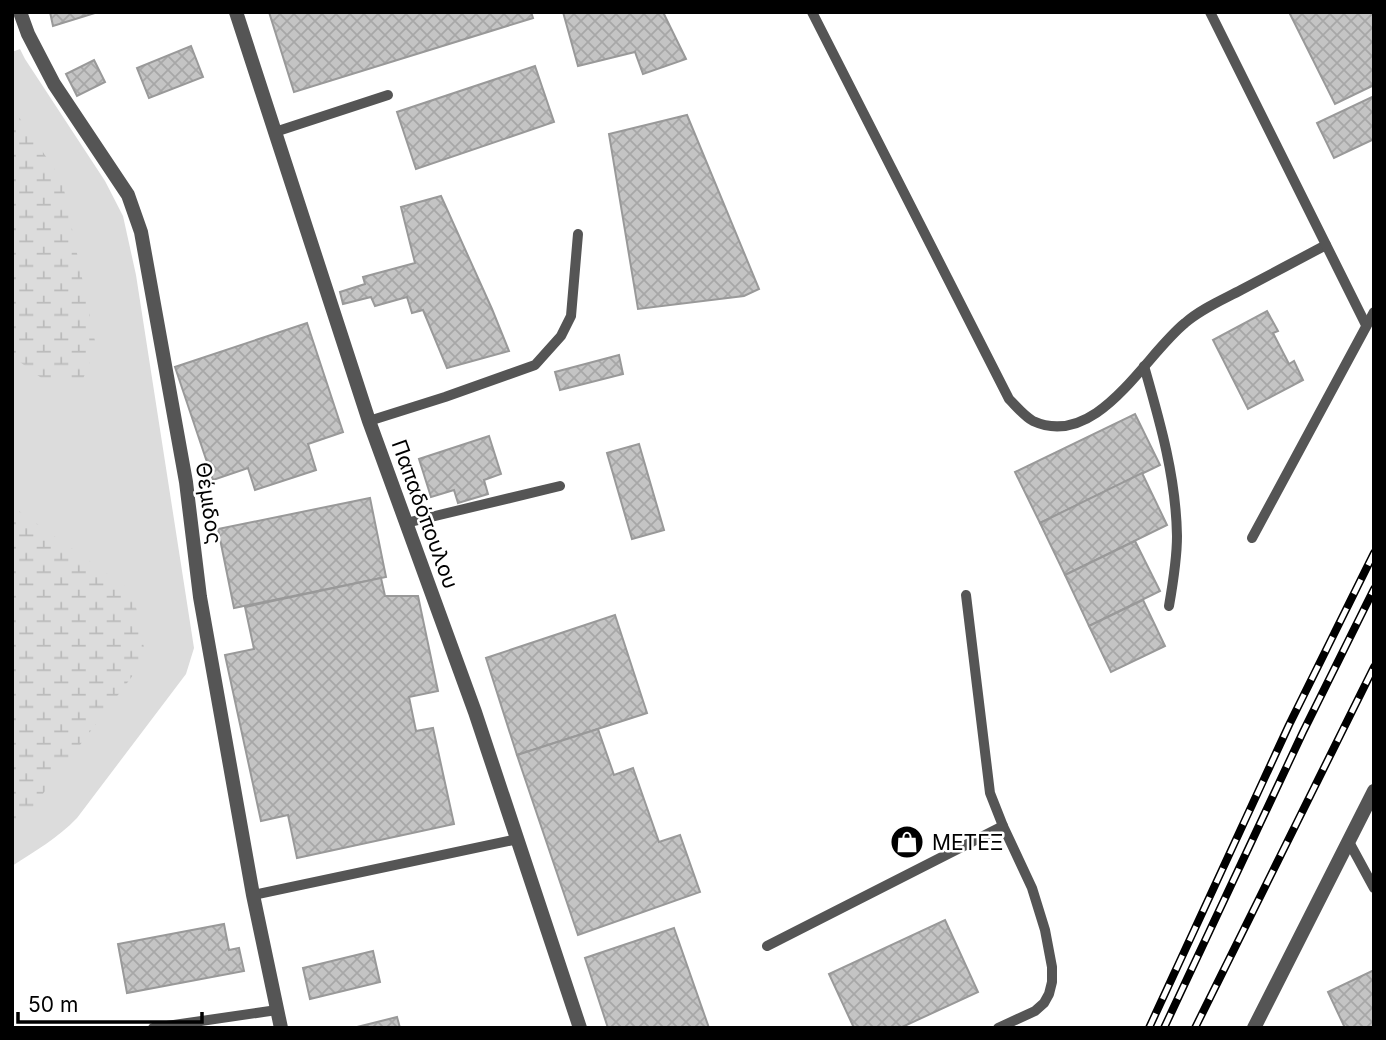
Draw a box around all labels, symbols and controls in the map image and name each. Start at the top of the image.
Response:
street label: Παπαδόπουλου [386,436,464,592]
street label: Θέμιδος [191,461,227,545]
shop icon: ΜΕΤΕΞ [888,823,926,861]
place label: ΜΕΤΕΞ [932,830,1004,855]
scale bar [18,981,201,1025]
text: 50 m [28,992,78,1017]

